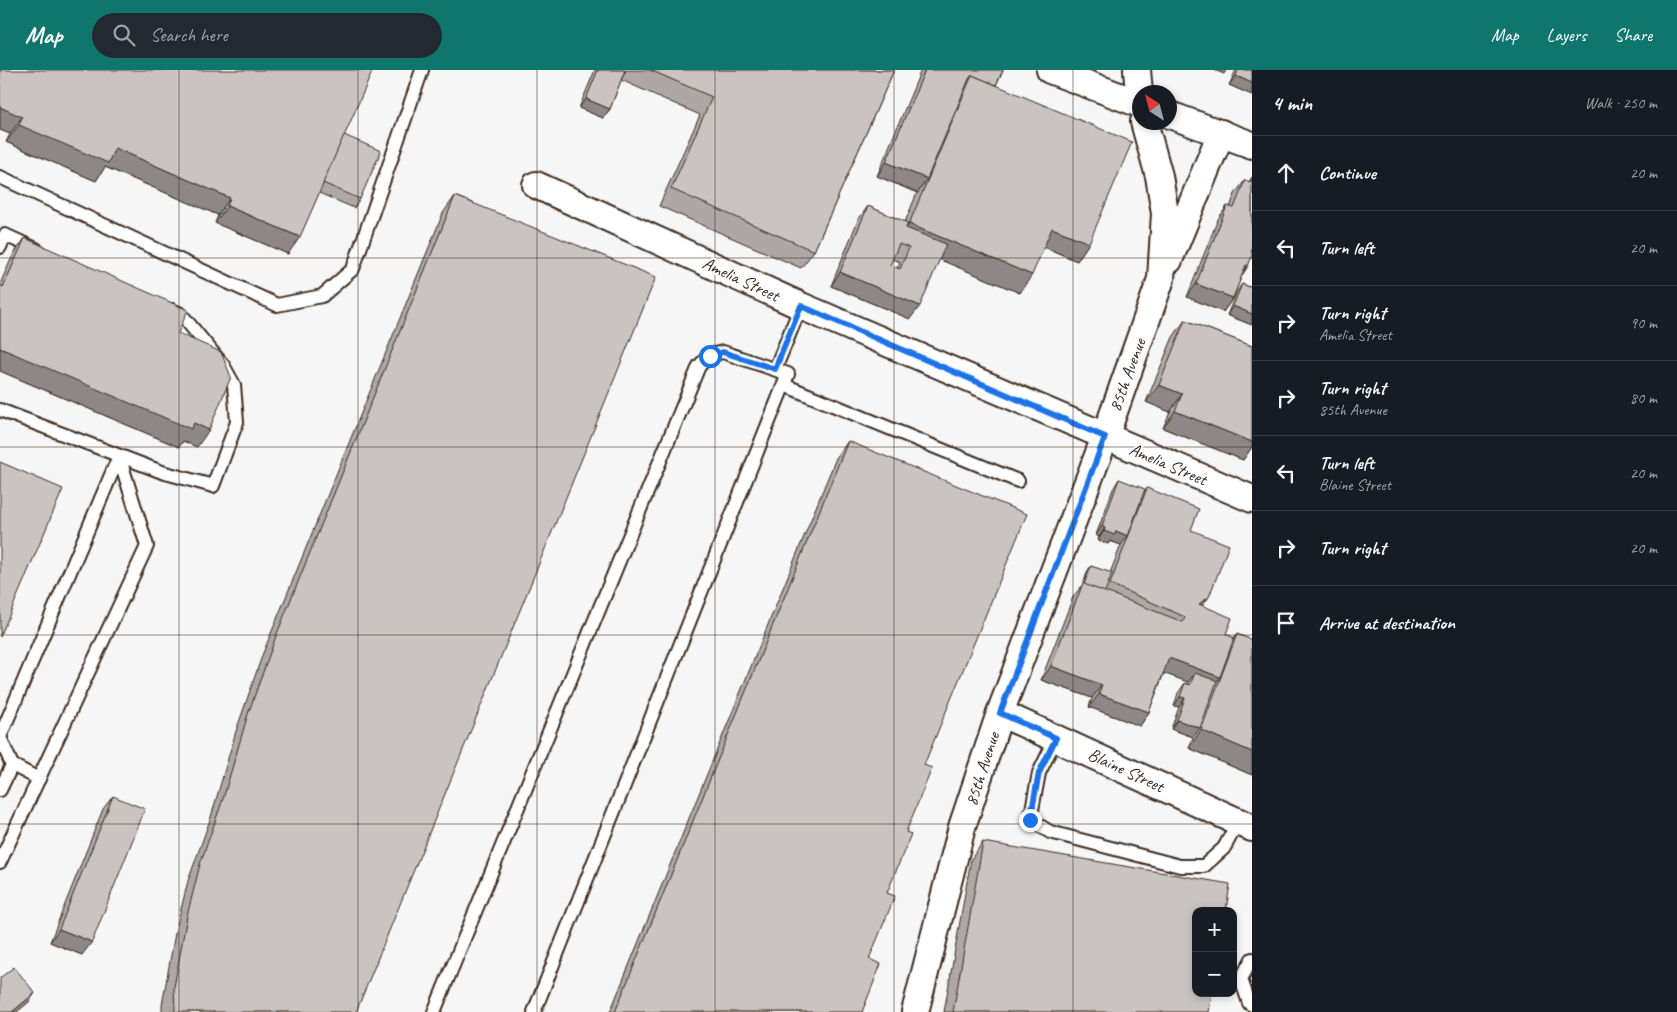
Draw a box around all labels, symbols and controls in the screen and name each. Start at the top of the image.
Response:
search box [92,13,442,58]
text: Map [25,20,62,50]
icon: search [110,21,138,49]
text: Search here [150,23,228,47]
text: Map [1491,24,1519,46]
text: Layers [1547,24,1586,46]
text: Share [1614,24,1652,46]
north arrow [1132,85,1177,130]
text: 4 min [1272,90,1312,116]
text: Walk · 250 m [1585,93,1657,113]
icon: ahead [1272,159,1300,187]
text: Continue [1319,161,1376,185]
text: 20 m [1630,163,1657,183]
icon: left [1272,234,1300,262]
text: Turn left [1319,236,1374,260]
text: 20 m [1630,238,1657,258]
street label: Amelia Street [699,252,785,307]
text: Turn right [1319,301,1386,325]
icon: right [1272,309,1300,337]
text: 90 m [1630,313,1657,333]
text: Amelia Street [1319,325,1392,345]
street label: 85th Avenue [1104,334,1151,415]
route start [699,345,722,368]
text: Turn right [1319,376,1386,400]
icon: right [1272,384,1300,412]
text: 80 m [1630,388,1657,408]
text: 85th Avenue [1319,400,1387,420]
street label: Amelia Street [1126,438,1212,491]
text: Turn left [1319,451,1374,475]
icon: left [1272,459,1300,487]
text: 20 m [1630,463,1657,483]
text: Blaine Street [1319,475,1391,495]
icon: right [1272,534,1300,562]
text: Turn right [1319,536,1386,560]
text: 20 m [1630,538,1657,558]
icon: arrive [1272,609,1300,637]
text: Arrive at destination [1319,611,1455,635]
street label: 85th Avenue [960,728,1005,809]
street label: Blaine Street [1085,743,1169,798]
route end [1019,809,1042,832]
map controls [1192,907,1237,997]
button: + [1192,907,1237,952]
button: − [1192,952,1237,997]

